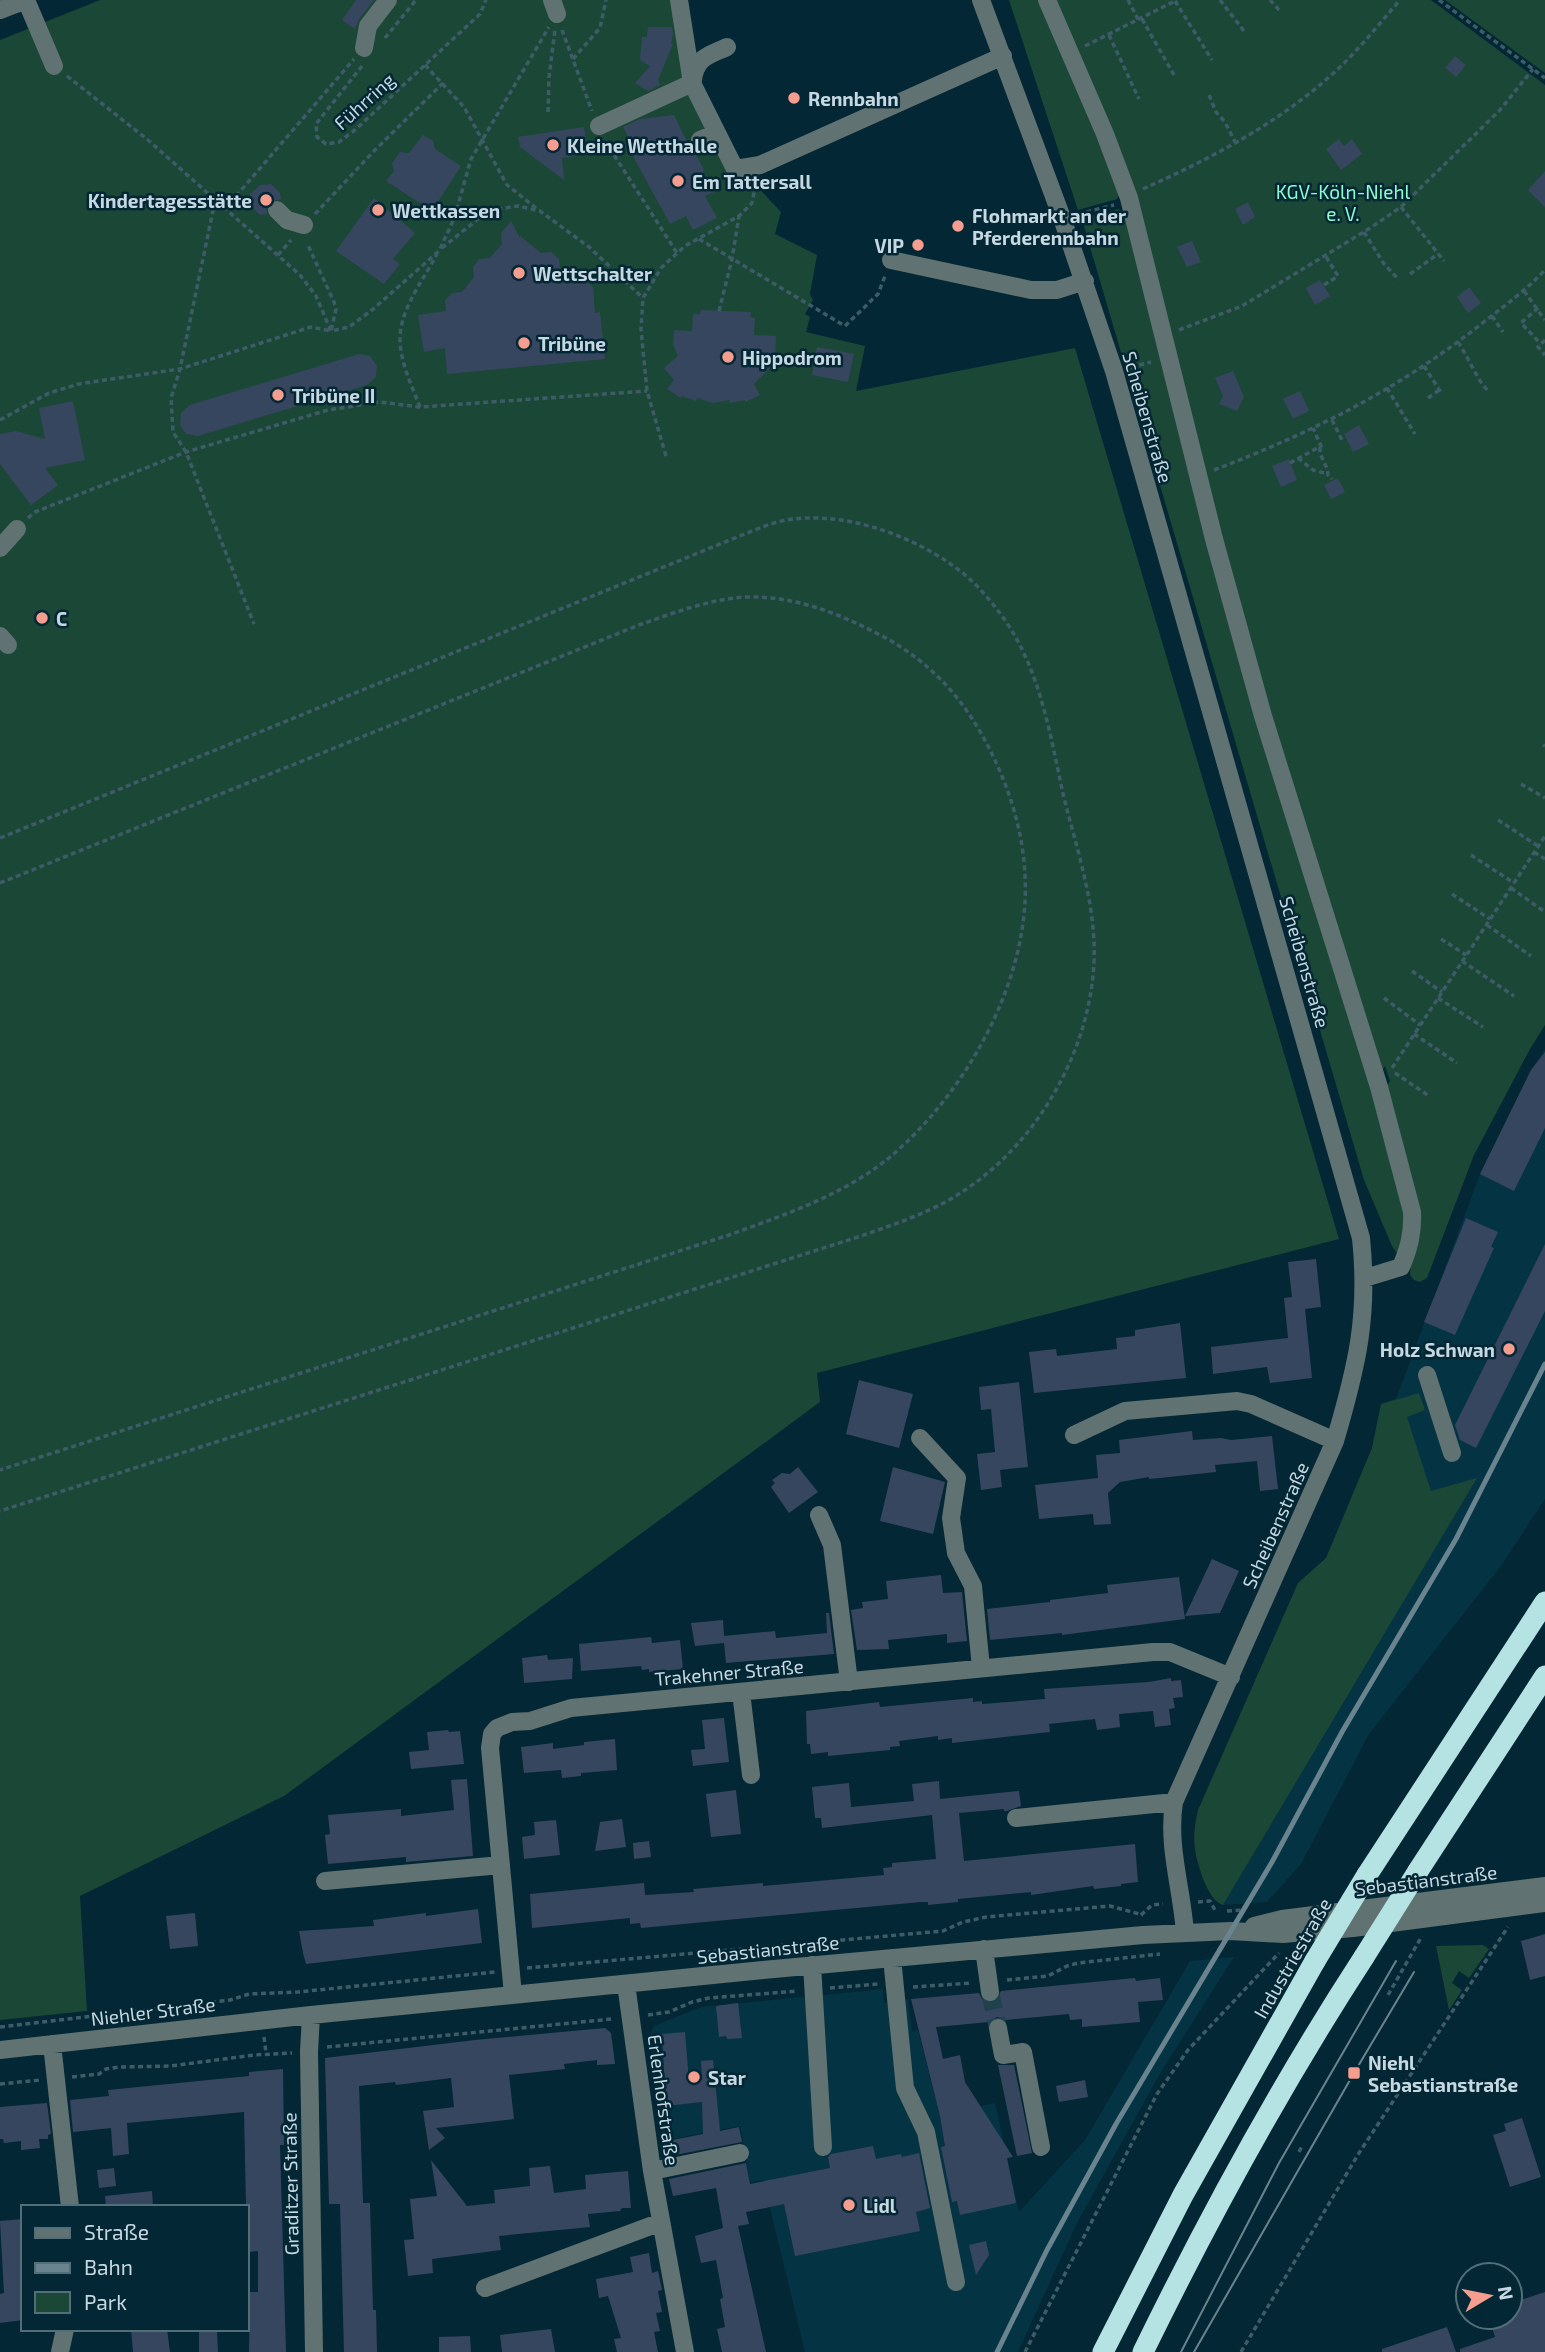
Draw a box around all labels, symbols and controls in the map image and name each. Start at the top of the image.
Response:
street label: Führring [329,68,399,134]
place label: Rennbahn [808,87,899,110]
marker: Rennbahn [786,90,802,106]
place label: Kleine Wetthalle [567,134,718,157]
marker: Kleine Wetthalle [545,137,561,153]
place label: Em Tattersall [692,170,813,193]
marker: Em Tattersall [670,173,686,189]
park label: KGV-Köln-Niehl e. V. [1276,180,1411,225]
place label: Kindertagesstätte [88,189,252,212]
marker: Kindertagesstätte [258,192,274,208]
place label: Wettkassen [392,199,500,222]
marker: Wettkassen [370,202,386,218]
place label: Flohmarkt an der Pferderennbahn [972,204,1126,249]
marker: Flohmarkt an der Pferderennbahn [950,218,966,234]
place label: VIP [875,234,904,257]
marker: VIP [910,237,926,253]
place label: Wettschalter [533,262,652,285]
marker: Wettschalter [511,265,527,281]
place label: Tribüne [538,332,606,355]
marker: Tribüne [516,335,532,351]
place label: Hippodrom [742,346,842,369]
street label: Scheibenstraße [1118,348,1178,486]
marker: Hippodrom [720,349,736,365]
place label: Tribüne II [292,384,375,407]
marker: Tribüne II [270,387,286,403]
place label: C [56,607,67,630]
marker: C [34,610,50,626]
street label: Scheibenstraße [1275,893,1335,1031]
place label: Holz Schwan [1380,1338,1495,1361]
marker: Holz Schwan [1501,1341,1517,1357]
street label: Scheibenstraße [1237,1458,1313,1592]
street label: Trakehner Straße [654,1654,804,1690]
street label: Sebastianstraße [1354,1860,1498,1900]
street label: Industriestraße [1248,1894,1336,2022]
street label: Sebastianstraße [696,1930,840,1968]
street label: Niehler Straße [89,1992,217,2030]
street label: Erlenhofstraße [643,2033,685,2167]
place label: Niehl Sebastianstraße [1368,2051,1519,2096]
marker: Niehl Sebastianstraße [1346,2065,1362,2081]
place label: Star [708,2066,746,2089]
marker: Star [686,2069,702,2085]
street label: Graditzer Straße [277,2112,303,2256]
place label: Lidl [863,2194,897,2217]
marker: Lidl [841,2197,857,2213]
legend [21,2205,248,2331]
text: Straße [84,2219,149,2244]
text: Bahn [84,2254,133,2279]
north arrow [1454,2261,1524,2331]
text: N [1494,2284,1519,2302]
text: Park [84,2289,127,2314]

